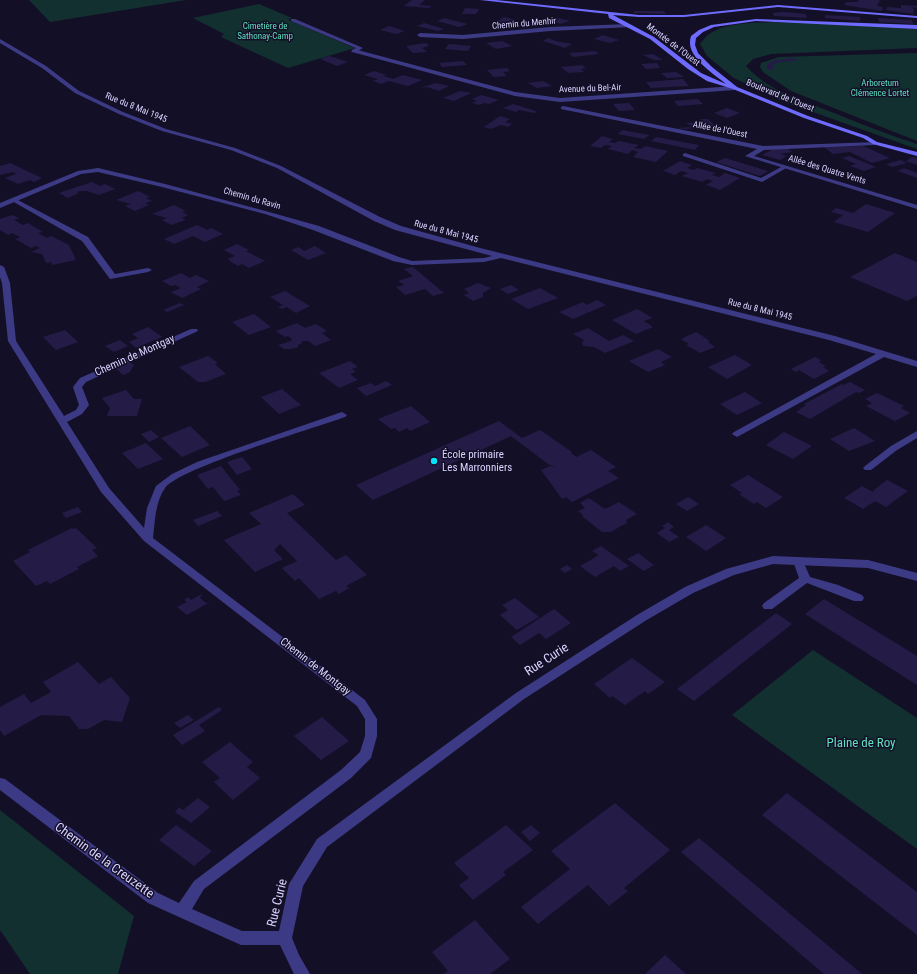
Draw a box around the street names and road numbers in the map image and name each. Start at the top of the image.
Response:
street label: Chemin du Menhir [491,16,557,32]
street label: Montée de l'Ouest [644,21,702,69]
street label: Boulevard de l'Ouest [744,77,816,115]
street label: Avenue du Bel-Air [559,83,621,95]
street label: Rue du 8 Mai 1945 [103,91,169,125]
street label: Allée de l'Ouest [692,119,748,141]
street label: Allée des Quatre Vents [787,153,867,187]
street label: Chemin du Ravin [222,186,282,212]
street label: Rue du 8 Mai 1945 [413,218,479,246]
street label: Rue du 8 Mai 1945 [727,297,793,323]
street label: Chemin de Montgay [93,332,177,380]
street label: Chemin de Montgay [277,635,353,699]
street label: Rue Curie [522,640,572,680]
street label: Chemin de la Creuzette [51,820,157,902]
street label: Rue Curie [265,877,291,929]

